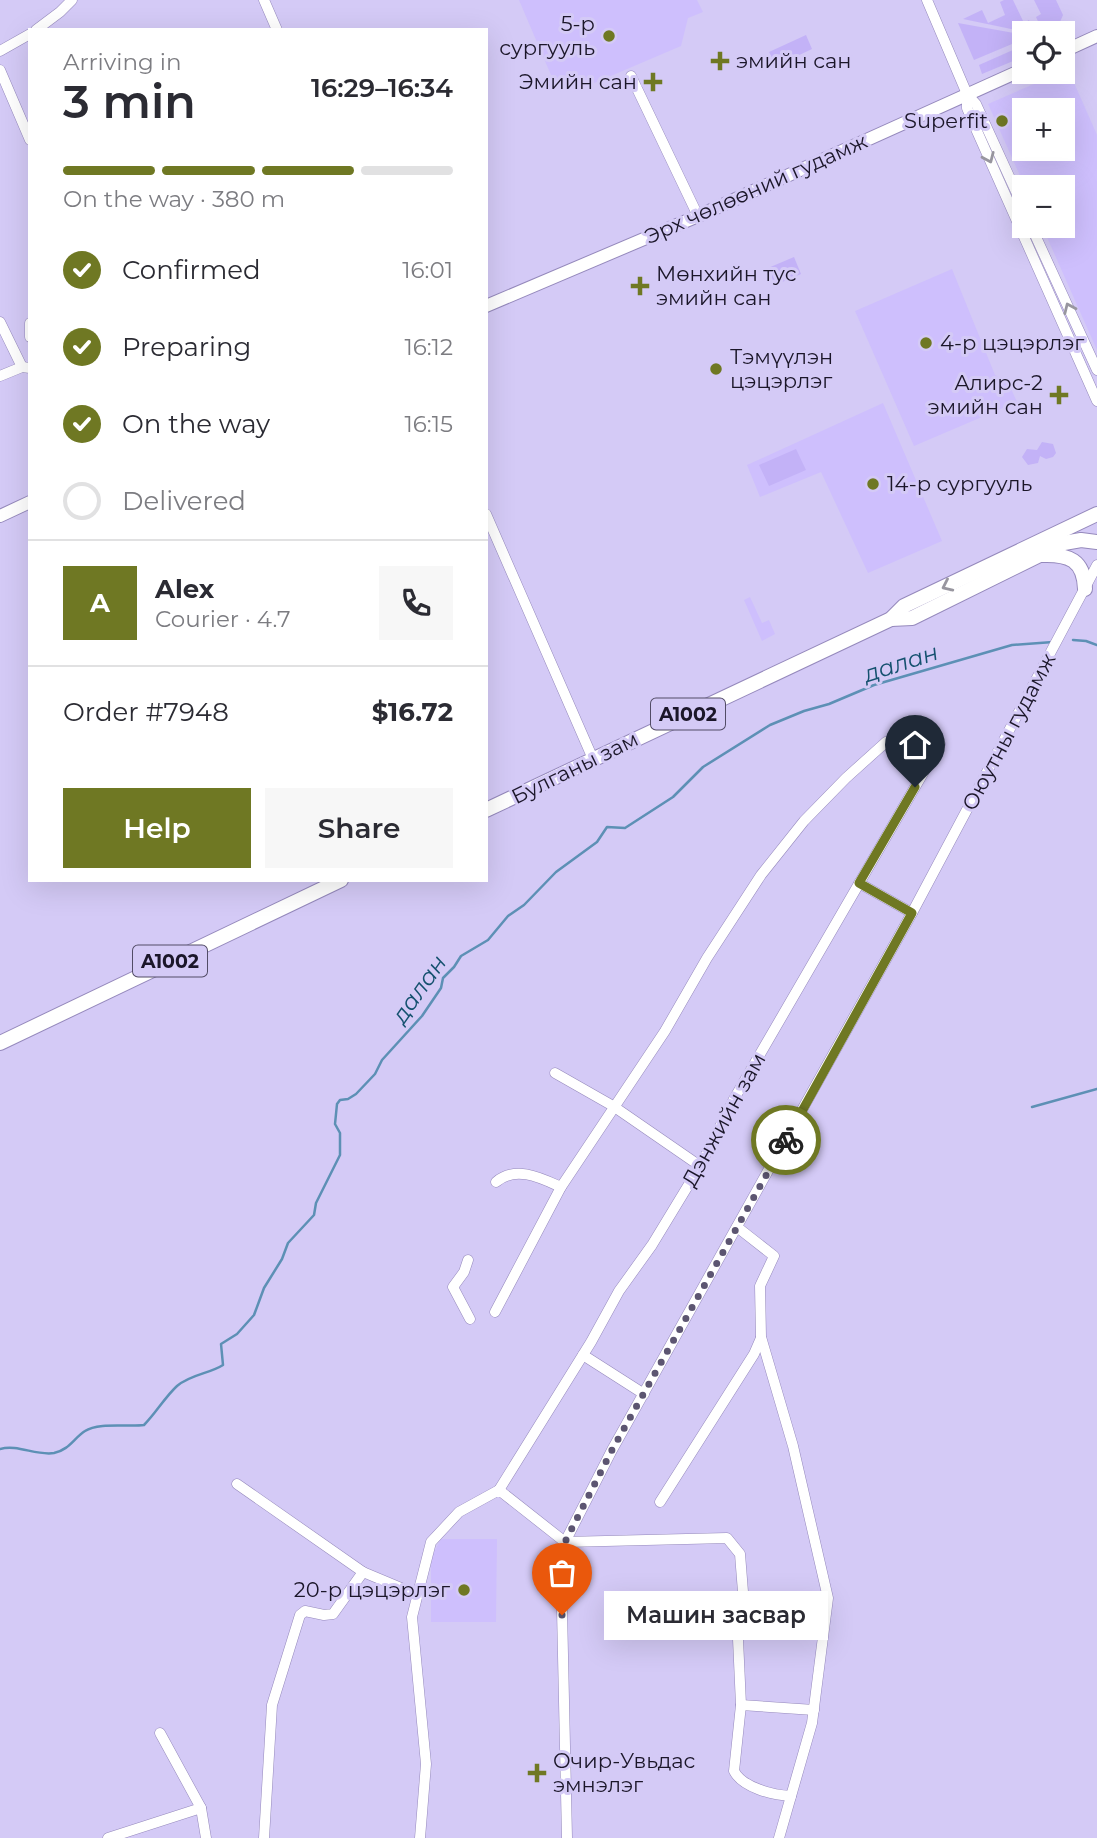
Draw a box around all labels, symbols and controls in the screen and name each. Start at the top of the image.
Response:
place label: 5-р сургууль [499,11,595,60]
map controls [1012,21,1075,238]
button: locate [1012,21,1075,84]
marker: 5-р сургууль [601,28,617,44]
text: Arriving in [63,48,182,76]
place label: эмийн сан [736,48,851,73]
marker: эмийн сан [710,51,730,71]
place label: Эмийн сан [519,69,637,94]
text: 16:29–16:34 [311,72,453,104]
marker: Эмийн сан [643,72,663,92]
text: 3 min [63,73,196,130]
button: + [1012,98,1075,161]
place label: Superfit [904,108,988,133]
marker: Superfit [994,113,1010,129]
street label: Эрх чөлөөний гудамж [641,128,871,249]
one-way arrow [981,151,995,163]
button: − [1012,175,1075,238]
text: On the way · 380 m [63,185,285,213]
icon: check [63,251,101,289]
text: Confirmed [122,254,261,286]
text: 16:01 [402,256,453,284]
place label: Мөнхийн тус эмийн сан [656,261,797,310]
marker: Мөнхийн тус эмийн сан [630,276,650,296]
one-way arrow [1063,303,1077,315]
icon: check [63,328,101,366]
place label: 4-р цэцэрлэг [940,330,1084,355]
text: Preparing [122,331,251,363]
text: 16:12 [404,333,453,361]
marker: 4-р цэцэрлэг [918,335,934,351]
place label: Тэмүүлэн цэцэрлэг [730,344,833,393]
marker: Тэмүүлэн цэцэрлэг [708,361,724,377]
place label: Aлирс-2 эмийн сан [928,370,1043,419]
marker: Aлирс-2 эмийн сан [1049,385,1069,405]
icon: check [63,405,101,443]
text: On the way [122,408,270,440]
text: 16:15 [404,410,453,438]
place label: 14-р сургууль [887,471,1032,496]
marker: 14-р сургууль [865,476,881,492]
text: Delivered [122,485,246,517]
button: phone [379,566,453,640]
text: Alex [155,573,214,605]
one-way arrow [942,578,954,592]
text: A [90,587,110,619]
text: Courier · 4.7 [155,605,291,633]
water label: далан [858,638,942,689]
street label: Оюутны гудамж [957,649,1061,815]
text: Order #7948 [63,696,229,728]
text: $16.72 [372,696,453,728]
road number: A1002 [651,698,725,730]
pin [885,715,945,787]
street label: Булганы зам [507,726,642,809]
icon: home [896,726,934,764]
button: Help [63,788,251,868]
button: Share [265,788,453,868]
road number: A1002 [133,945,207,976]
water label: далан [384,950,452,1030]
street label: Дэнжийн зам [677,1049,771,1191]
courier [751,1105,821,1175]
icon: bike [767,1121,805,1159]
pin [532,1543,592,1615]
icon: bag [543,1554,581,1592]
place label: 20-р цэцэрлэг [294,1577,450,1602]
marker: 20-р цэцэрлэг [456,1582,472,1598]
callout: Машин засвар [604,1590,828,1640]
text: Машин засвар [626,1601,806,1629]
place label: Oчир-Увьдас эмнэлэг [553,1748,696,1797]
marker: Oчир-Увьдас эмнэлэг [527,1763,547,1783]

